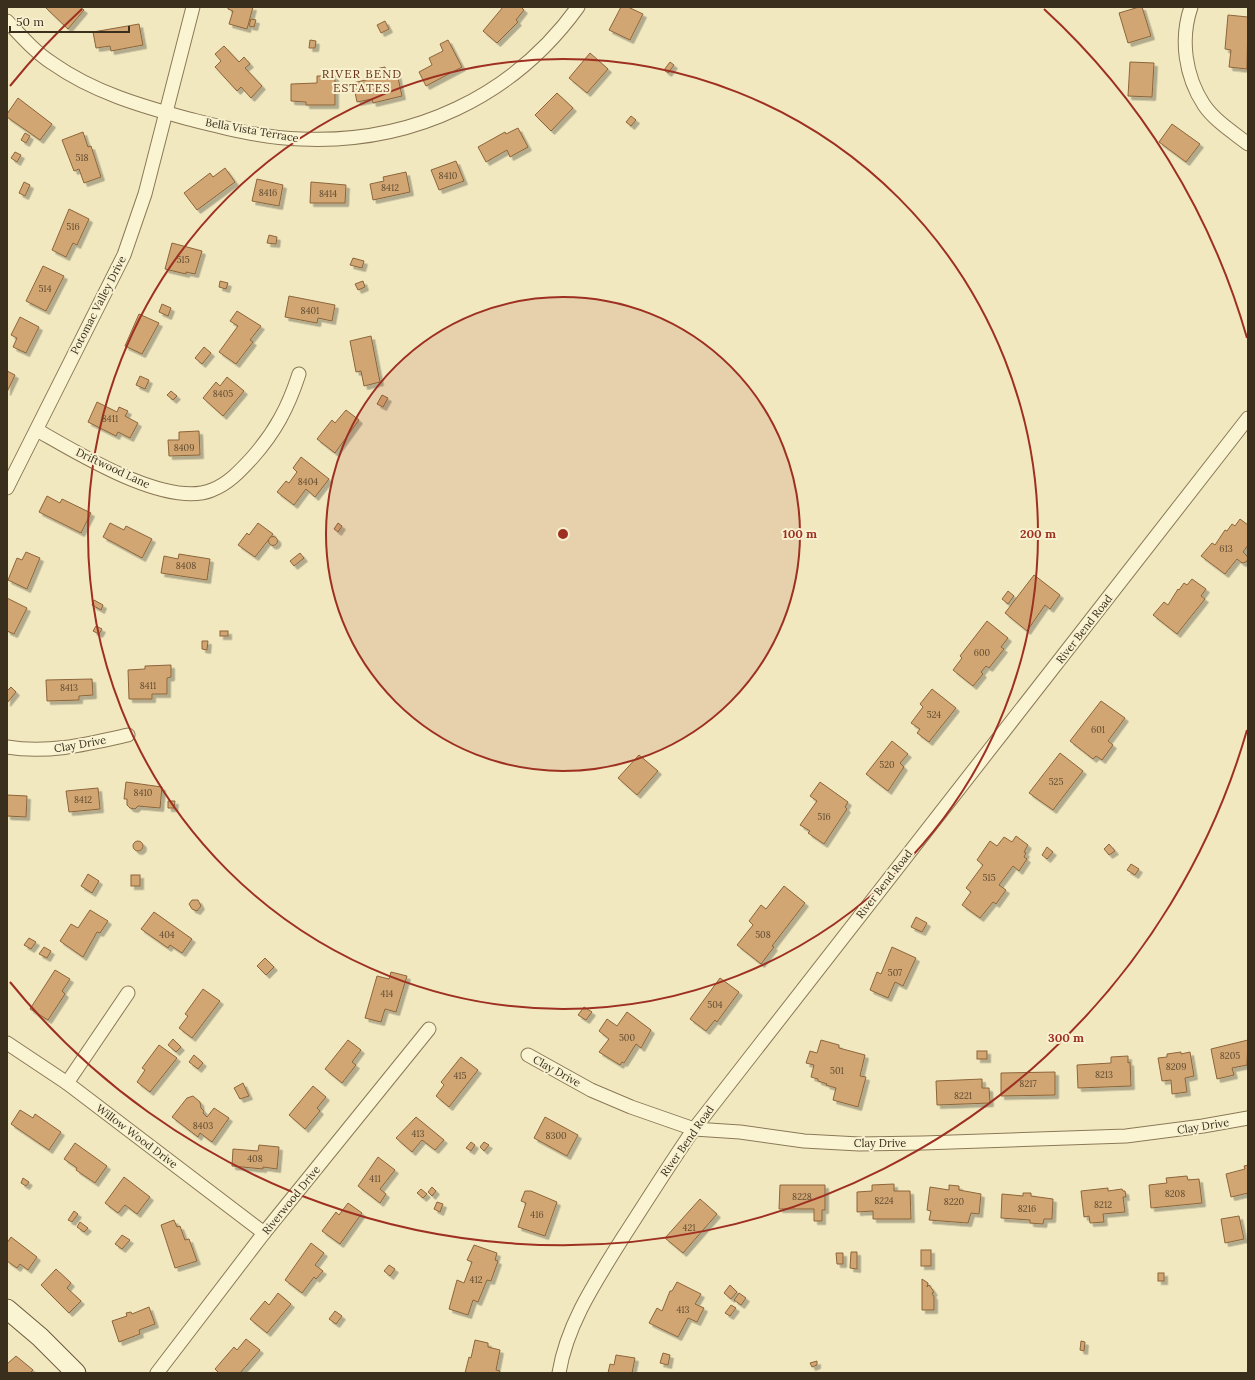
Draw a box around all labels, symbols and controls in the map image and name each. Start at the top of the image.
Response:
scale bar [10,8,129,34]
text: 50 m [16,14,44,29]
district label: RIVER BEND ESTATES [322,66,402,95]
street label: Bella Vista Terrace [204,115,300,145]
house number: 518 [75,152,89,163]
house number: 8410 [439,170,458,181]
house number: 8412 [381,182,399,193]
house number: 8416 [259,187,277,198]
house number: 8414 [319,188,337,199]
house number: 516 [66,221,80,232]
street label: Potomac Valley Drive [67,253,129,357]
house number: 515 [176,254,190,265]
house number: 514 [38,283,52,294]
house number: 8401 [301,305,319,316]
house number: 8405 [213,388,233,399]
house number: 8411 [102,413,118,424]
house number: 8409 [174,442,194,453]
street label: Driftwood Lane [74,445,152,491]
house number: 8404 [298,476,318,487]
text: 100 m [783,526,817,541]
text: 200 m [1020,526,1056,541]
centre of rings [556,527,570,541]
house number: 613 [1219,543,1233,554]
house number: 8408 [176,560,196,571]
street label: River Bend Road [1053,591,1116,666]
house number: 600 [974,647,991,658]
house number: 8411 [140,680,156,691]
house number: 8413 [60,682,78,693]
house number: 524 [927,709,941,720]
house number: 601 [1091,724,1105,735]
street label: Clay Drive [53,733,107,755]
house number: 520 [879,759,895,770]
house number: 525 [1049,776,1063,787]
house number: 8410 [134,787,153,798]
house number: 8412 [74,794,92,805]
house number: 516 [817,811,831,822]
street label: River Bend Road [853,846,916,921]
house number: 515 [982,872,996,883]
house number: 404 [159,929,175,940]
house number: 508 [755,929,771,940]
house number: 507 [888,967,902,978]
house number: 414 [380,988,394,999]
house number: 504 [707,999,723,1010]
text: 300 m [1048,1030,1084,1045]
house number: 500 [619,1032,635,1043]
house number: 8205 [1220,1050,1240,1061]
street label: Clay Drive [531,1052,583,1090]
house number: 8209 [1166,1061,1186,1072]
house number: 501 [830,1065,844,1076]
house number: 8213 [1095,1069,1113,1080]
house number: 415 [453,1070,467,1081]
house number: 8217 [1019,1078,1037,1089]
house number: 8221 [954,1090,972,1101]
street label: Willow Wood Drive [94,1101,180,1171]
street label: River Bend Road [657,1102,717,1179]
street label: Clay Drive [1176,1115,1230,1137]
house number: 8403 [193,1120,213,1131]
house number: 413 [411,1128,425,1139]
house number: 8300 [545,1130,567,1141]
street label: Clay Drive [854,1136,906,1150]
house number: 408 [247,1153,263,1164]
street label: Riverwood Drive [259,1163,323,1237]
house number: 411 [369,1173,381,1184]
house number: 8208 [1165,1188,1185,1199]
house number: 8228 [792,1191,812,1202]
house number: 8224 [874,1195,894,1206]
house number: 8220 [944,1196,965,1207]
house number: 8212 [1094,1199,1112,1210]
house number: 8216 [1018,1203,1036,1214]
house number: 416 [530,1209,544,1220]
house number: 421 [683,1222,696,1233]
house number: 412 [470,1274,483,1285]
house number: 413 [676,1304,690,1315]

